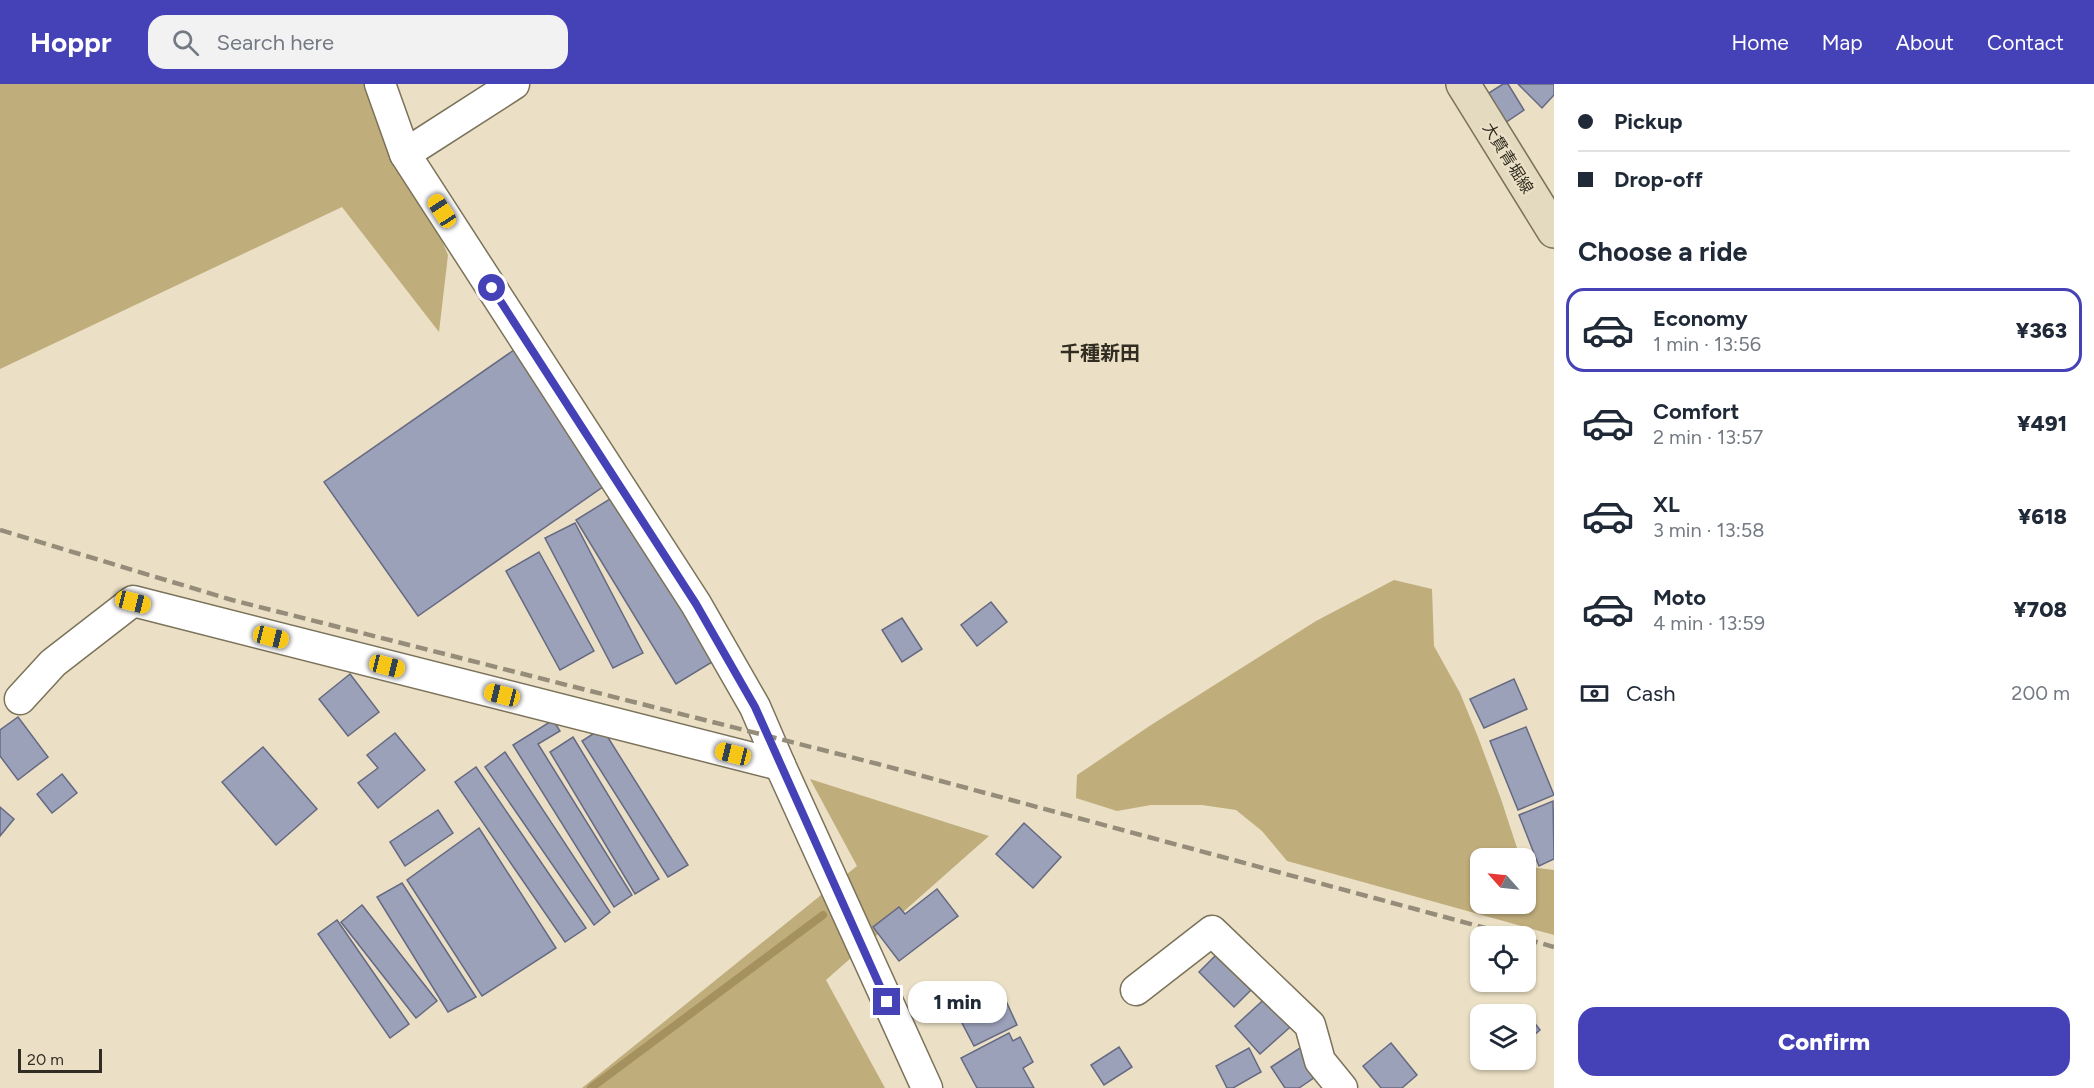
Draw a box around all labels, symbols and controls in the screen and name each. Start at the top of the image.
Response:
search box [148,15,568,69]
text: Hoppr [30,25,112,59]
icon: search [169,26,202,59]
text: Search here [217,29,334,56]
text: Home [1732,30,1789,55]
text: Map [1822,30,1863,55]
text: About [1896,30,1954,55]
text: Contact [1987,30,2064,55]
text: Pickup [1614,108,1683,135]
street label: 大貫青堀線 [1479,119,1537,197]
text: Drop-off [1614,166,1703,193]
car [425,191,459,231]
text: Choose a ride [1578,235,1747,268]
route start [478,274,505,301]
icon: car [1581,303,1635,357]
text: Economy [1653,305,1748,332]
text: ¥363 [2016,317,2067,344]
text: 1 min · 13:56 [1653,332,1761,356]
district label: 千種新田 [1060,341,1140,365]
icon: car [1581,396,1635,450]
text: Comfort [1653,398,1739,425]
text: ¥491 [2017,410,2067,437]
text: 2 min · 13:57 [1653,425,1763,449]
icon: car [1581,489,1635,543]
text: XL [1653,491,1680,518]
text: ¥618 [2018,503,2067,530]
text: 3 min · 13:58 [1653,518,1765,542]
icon: car [1581,582,1635,636]
text: Moto [1653,584,1706,611]
car [113,589,153,615]
text: ¥708 [2013,596,2067,623]
text: 4 min · 13:59 [1653,611,1765,635]
car [251,624,291,650]
car [367,653,407,679]
icon: cash [1578,677,1611,710]
text: Cash [1626,680,1676,707]
text: 200 m [2011,681,2070,705]
car [482,682,522,708]
car [713,741,753,767]
north arrow [1470,848,1536,914]
map controls [1470,848,1536,1070]
button: locate [1470,926,1536,992]
callout: 1 min [908,981,1007,1023]
route end [873,988,900,1015]
text: 1 min [934,990,981,1014]
button: layers [1470,1004,1536,1070]
button: Confirm [1578,1007,2070,1076]
scale bar [18,1046,102,1074]
text: 20 m [27,1050,64,1069]

